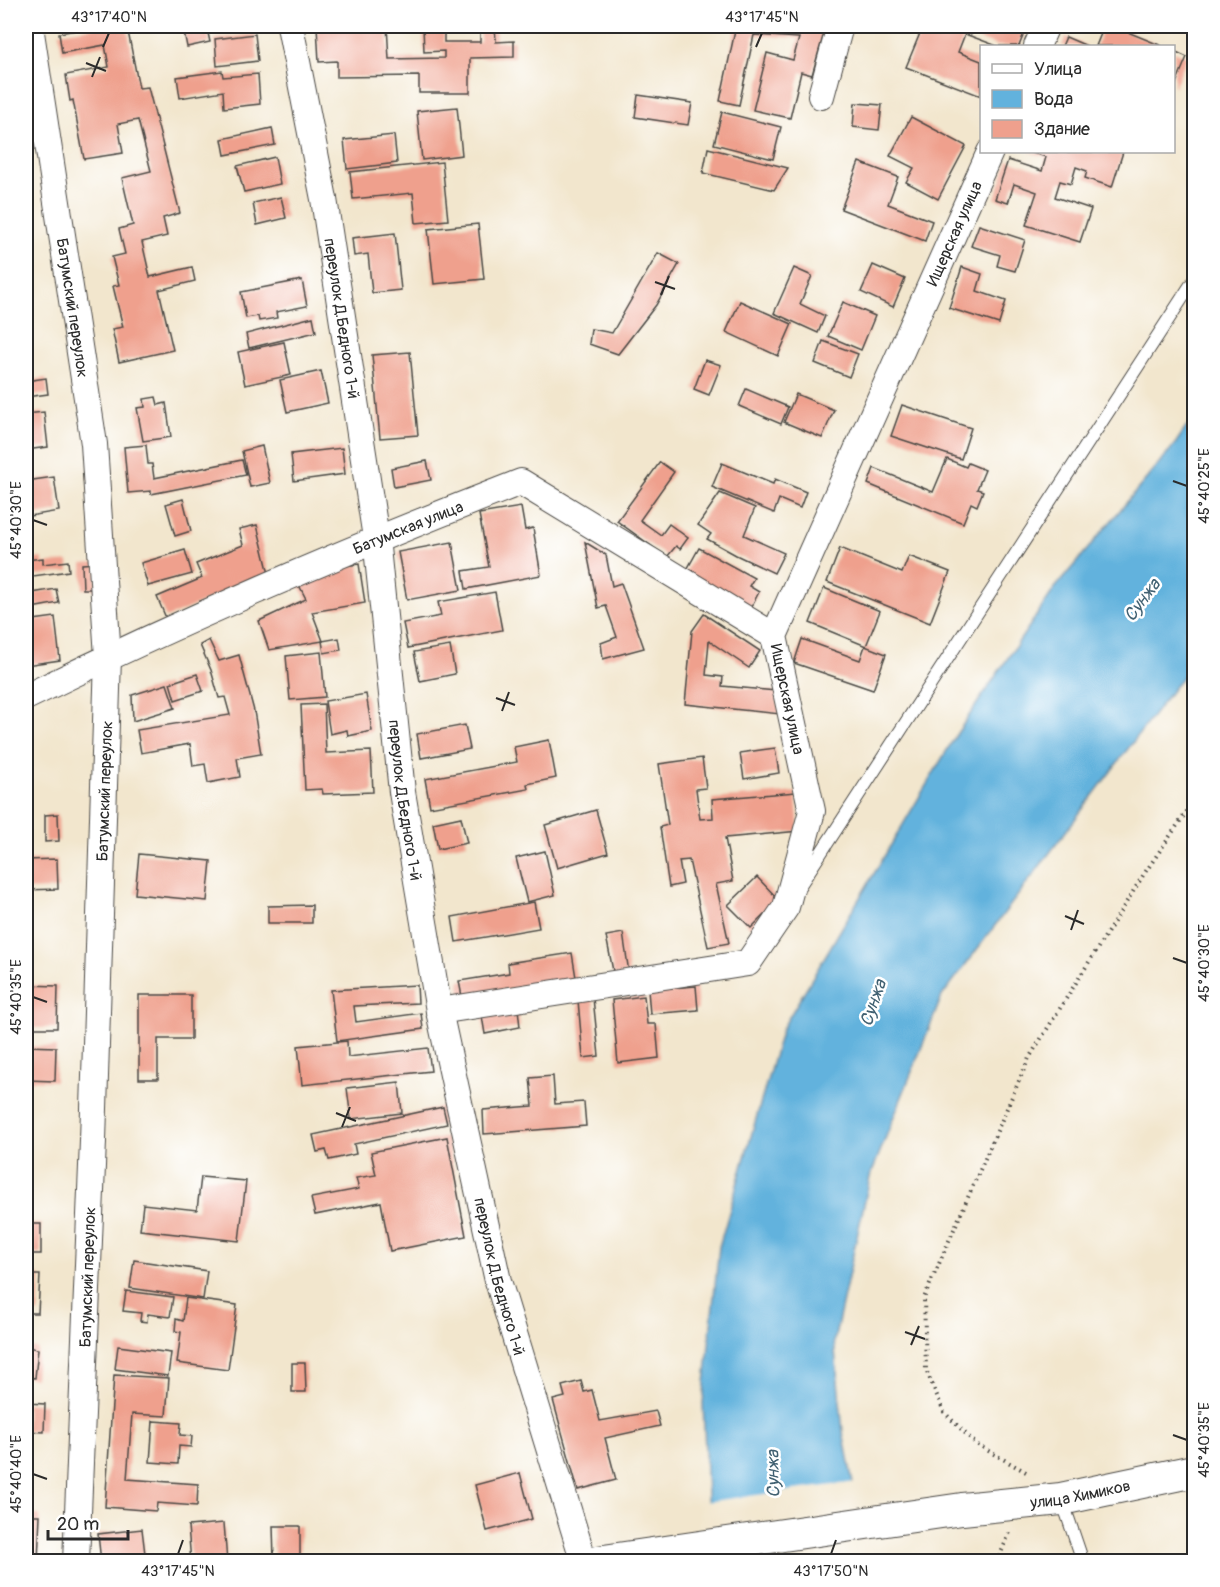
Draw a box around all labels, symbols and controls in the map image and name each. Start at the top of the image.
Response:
text: 43°17'40"N [71,8,147,27]
text: 43°17'45"N [725,8,799,27]
legend [980,45,1175,153]
text: Улица [1034,58,1082,81]
text: Вода [1034,88,1073,111]
text: Здание [1034,118,1090,141]
street label: Ищерская улица [923,178,987,289]
street label: Батумский переулок [52,237,93,379]
street label: переулок Д.Бедного 1-й [319,237,363,400]
text: 45°40'25"E [1195,448,1214,524]
text: 45°40'30"E [7,481,26,559]
street label: Батумская улица [350,497,466,559]
water label: Сунжа [1119,573,1167,626]
street label: Ищерская улица [766,642,809,756]
street label: переулок Д.Бедного 1-й [384,719,426,882]
street label: Батумский переулок [93,720,117,862]
text: 45°40'30"E [1195,924,1214,1002]
text: 45°40'35"E [7,959,26,1035]
water label: Сунжа [855,975,893,1029]
street label: переулок Д.Бедного 1-й [469,1196,529,1358]
street label: Батумский переулок [76,1206,100,1348]
text: 45°40'35"E [1195,1402,1214,1478]
text: 45°40'40"E [7,1435,26,1513]
water label: Сунжа [762,1448,785,1498]
street label: улица Химиков [1028,1476,1132,1513]
scale bar [48,1503,128,1541]
text: 20 m [57,1513,99,1536]
text: 43°17'45"N [141,1562,215,1581]
text: 43°17'50"N [793,1562,869,1581]

